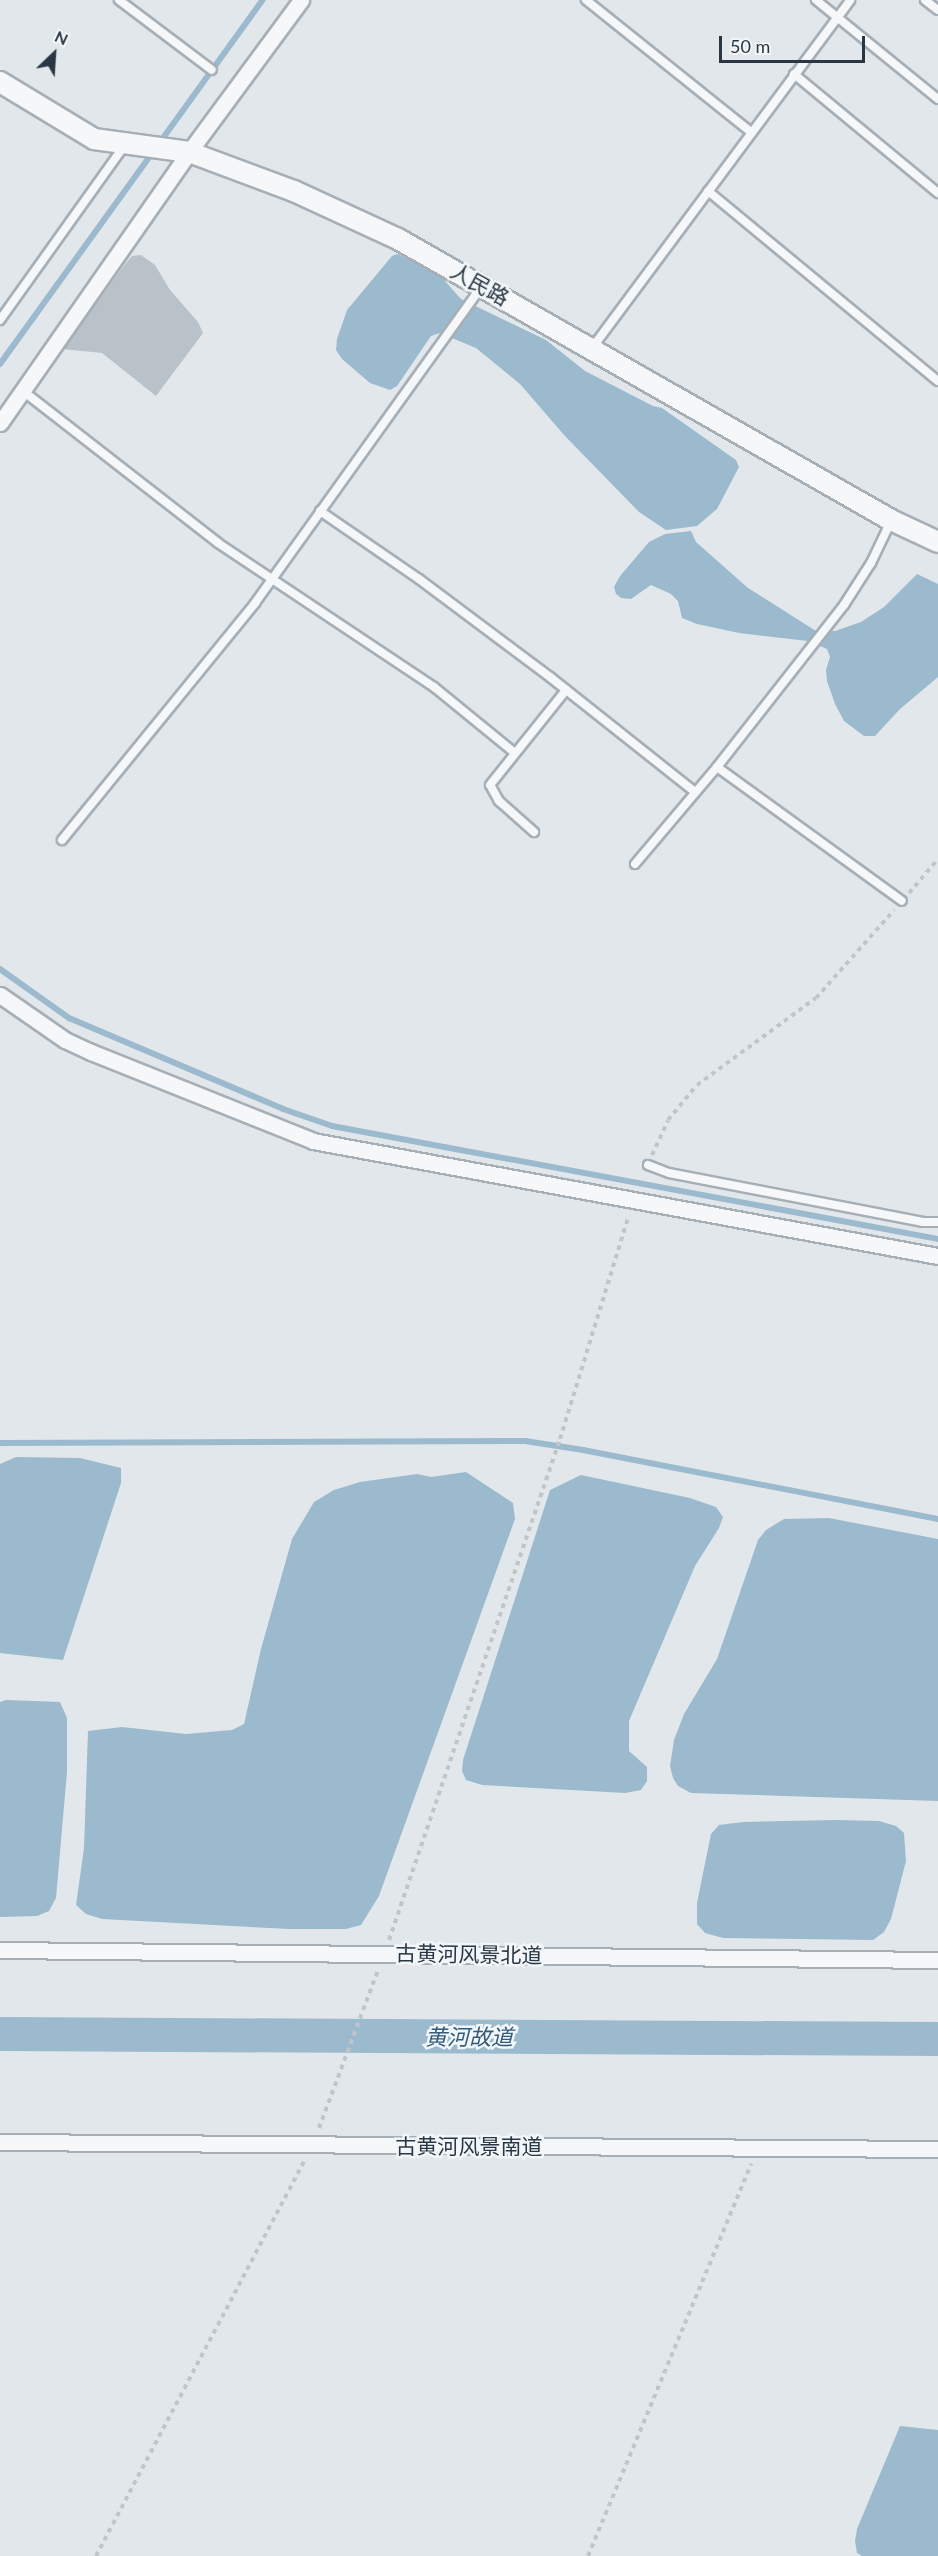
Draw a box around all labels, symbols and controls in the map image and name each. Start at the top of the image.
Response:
north arrow [24,24,84,84]
scale bar [722,24,868,62]
text: N [52,26,71,48]
text: 50 m [730,35,770,57]
street label: 人民路 [446,258,514,310]
street label: 古黄河风景北道 [395,1940,543,1968]
water label: 黄河故道 [425,2024,513,2050]
street label: 古黄河风景南道 [396,2133,542,2159]

